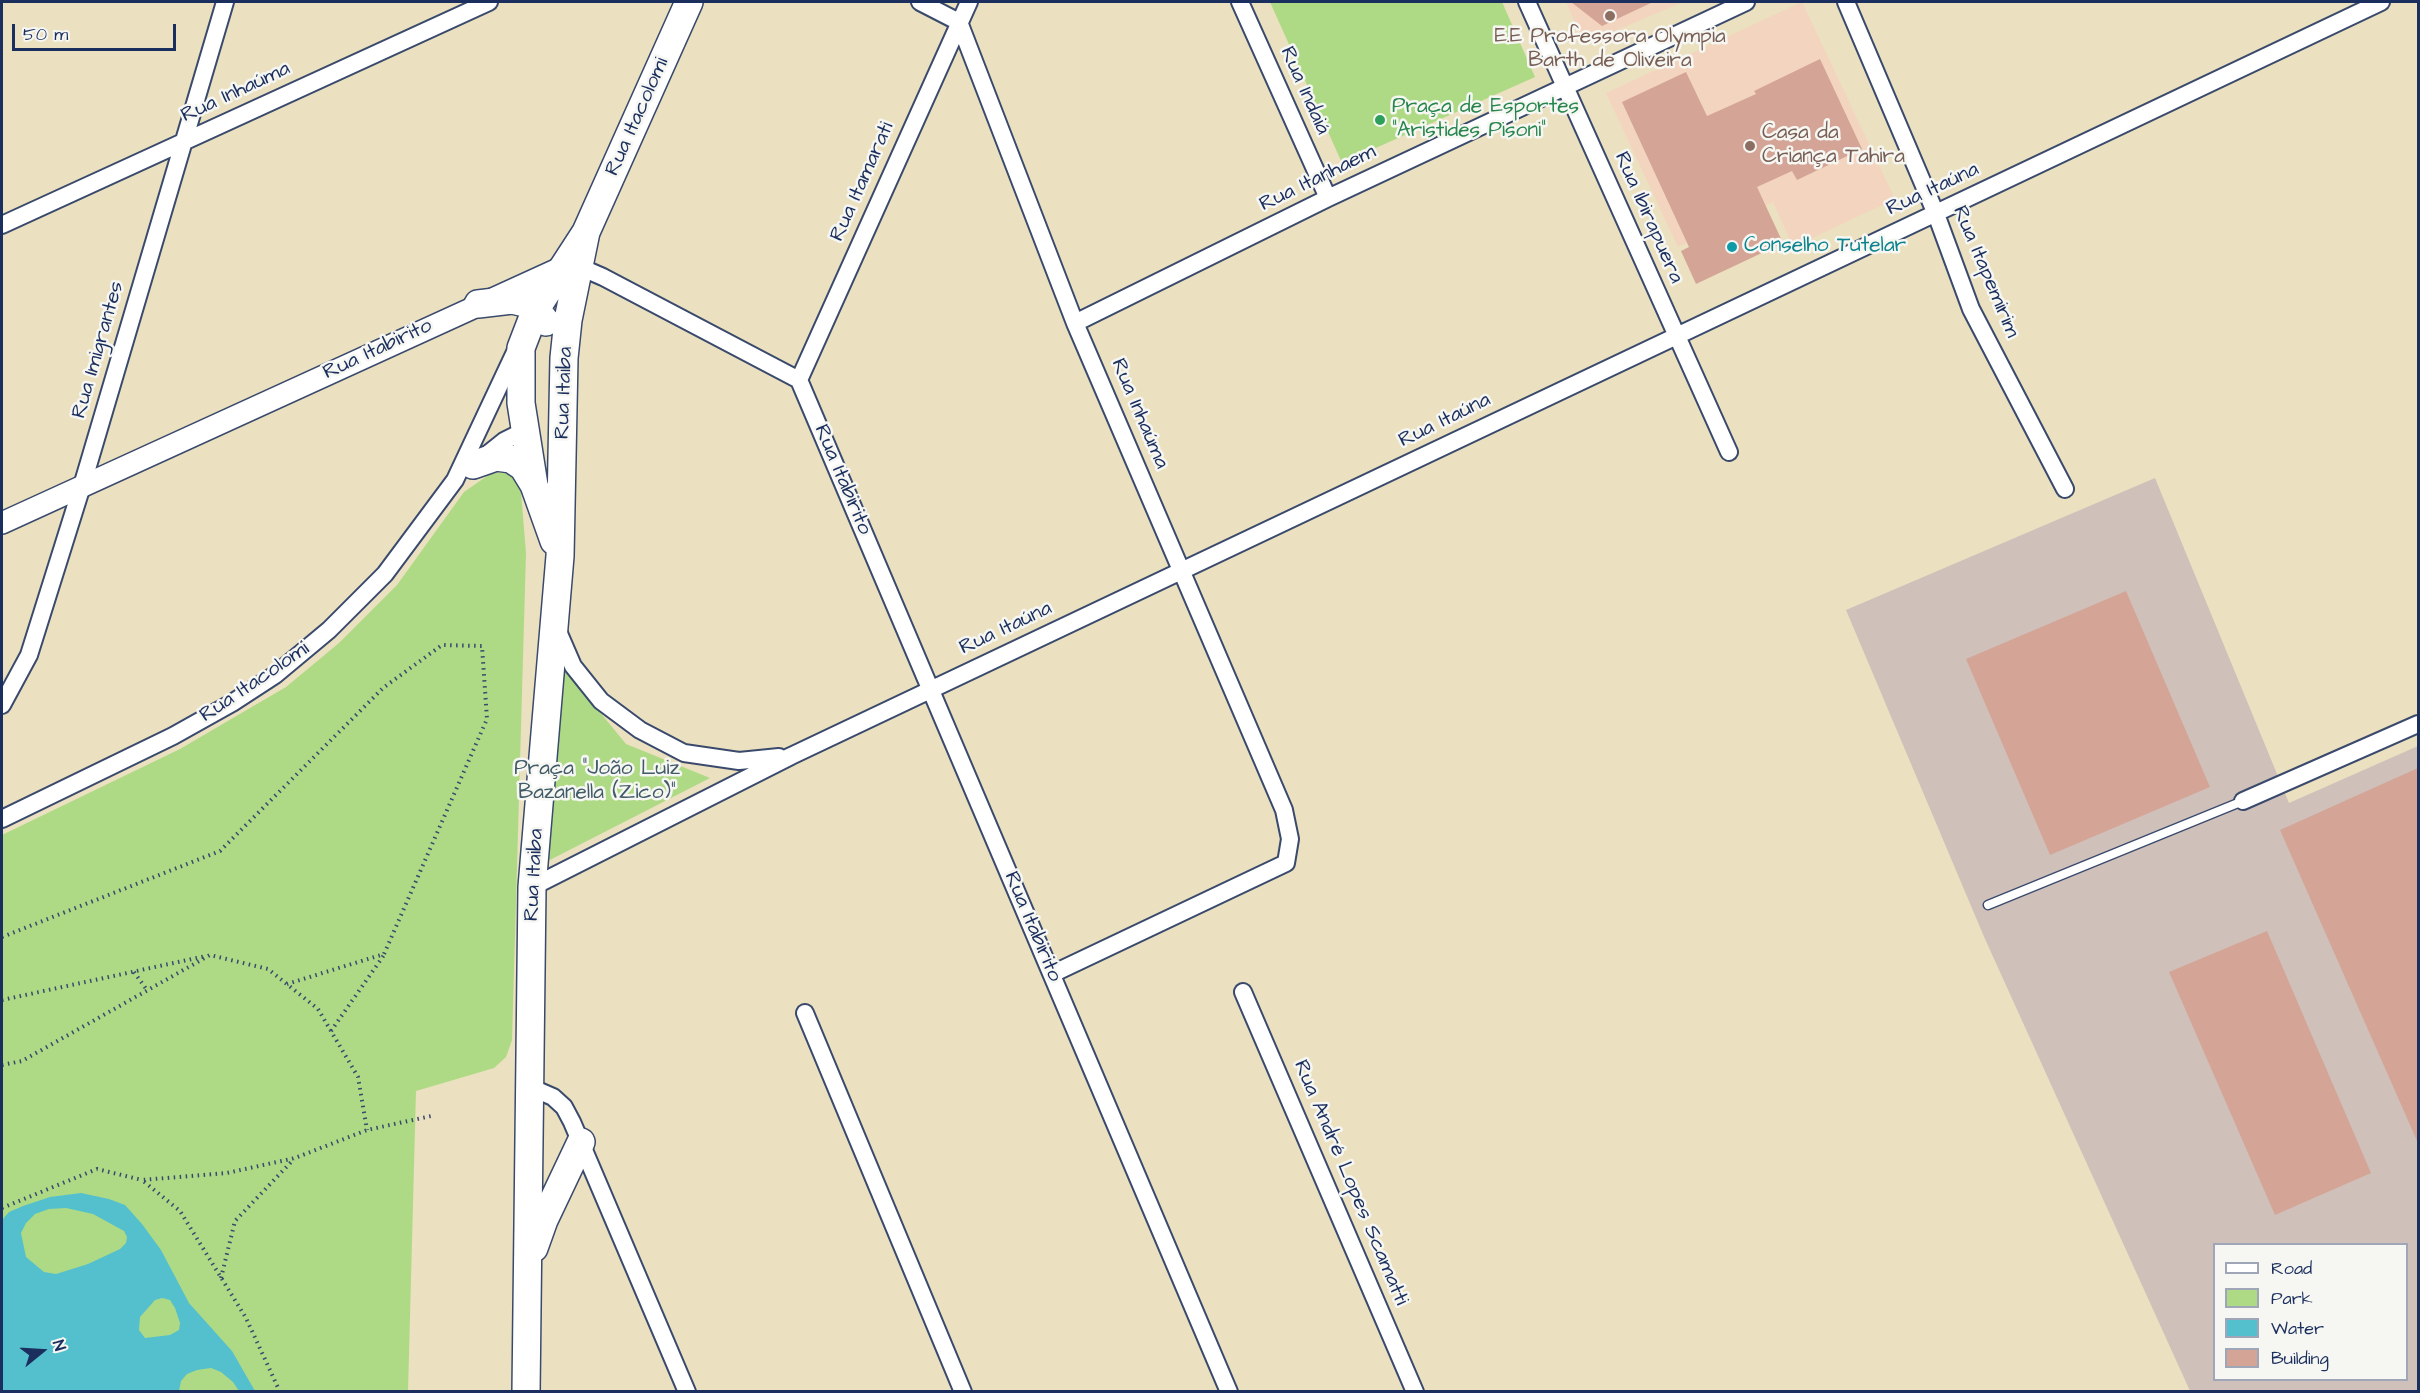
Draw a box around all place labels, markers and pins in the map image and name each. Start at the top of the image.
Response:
marker: E.E Professora Olympia Barth de Oliveira [1603,9,1617,23]
place label: E.E Professora Olympia Barth de Oliveira [1494,25,1726,75]
place label: Praça de Esportes "Aristides Pisoni" [1392,95,1579,145]
marker: Praça de Esportes "Aristides Pisoni" [1373,113,1387,127]
place label: Casa da Criança Tahira [1762,121,1905,171]
marker: Casa da Criança Tahira [1743,139,1757,153]
place label: Conselho Tutelar [1744,234,1906,260]
marker: Conselho Tutelar [1725,240,1739,254]

